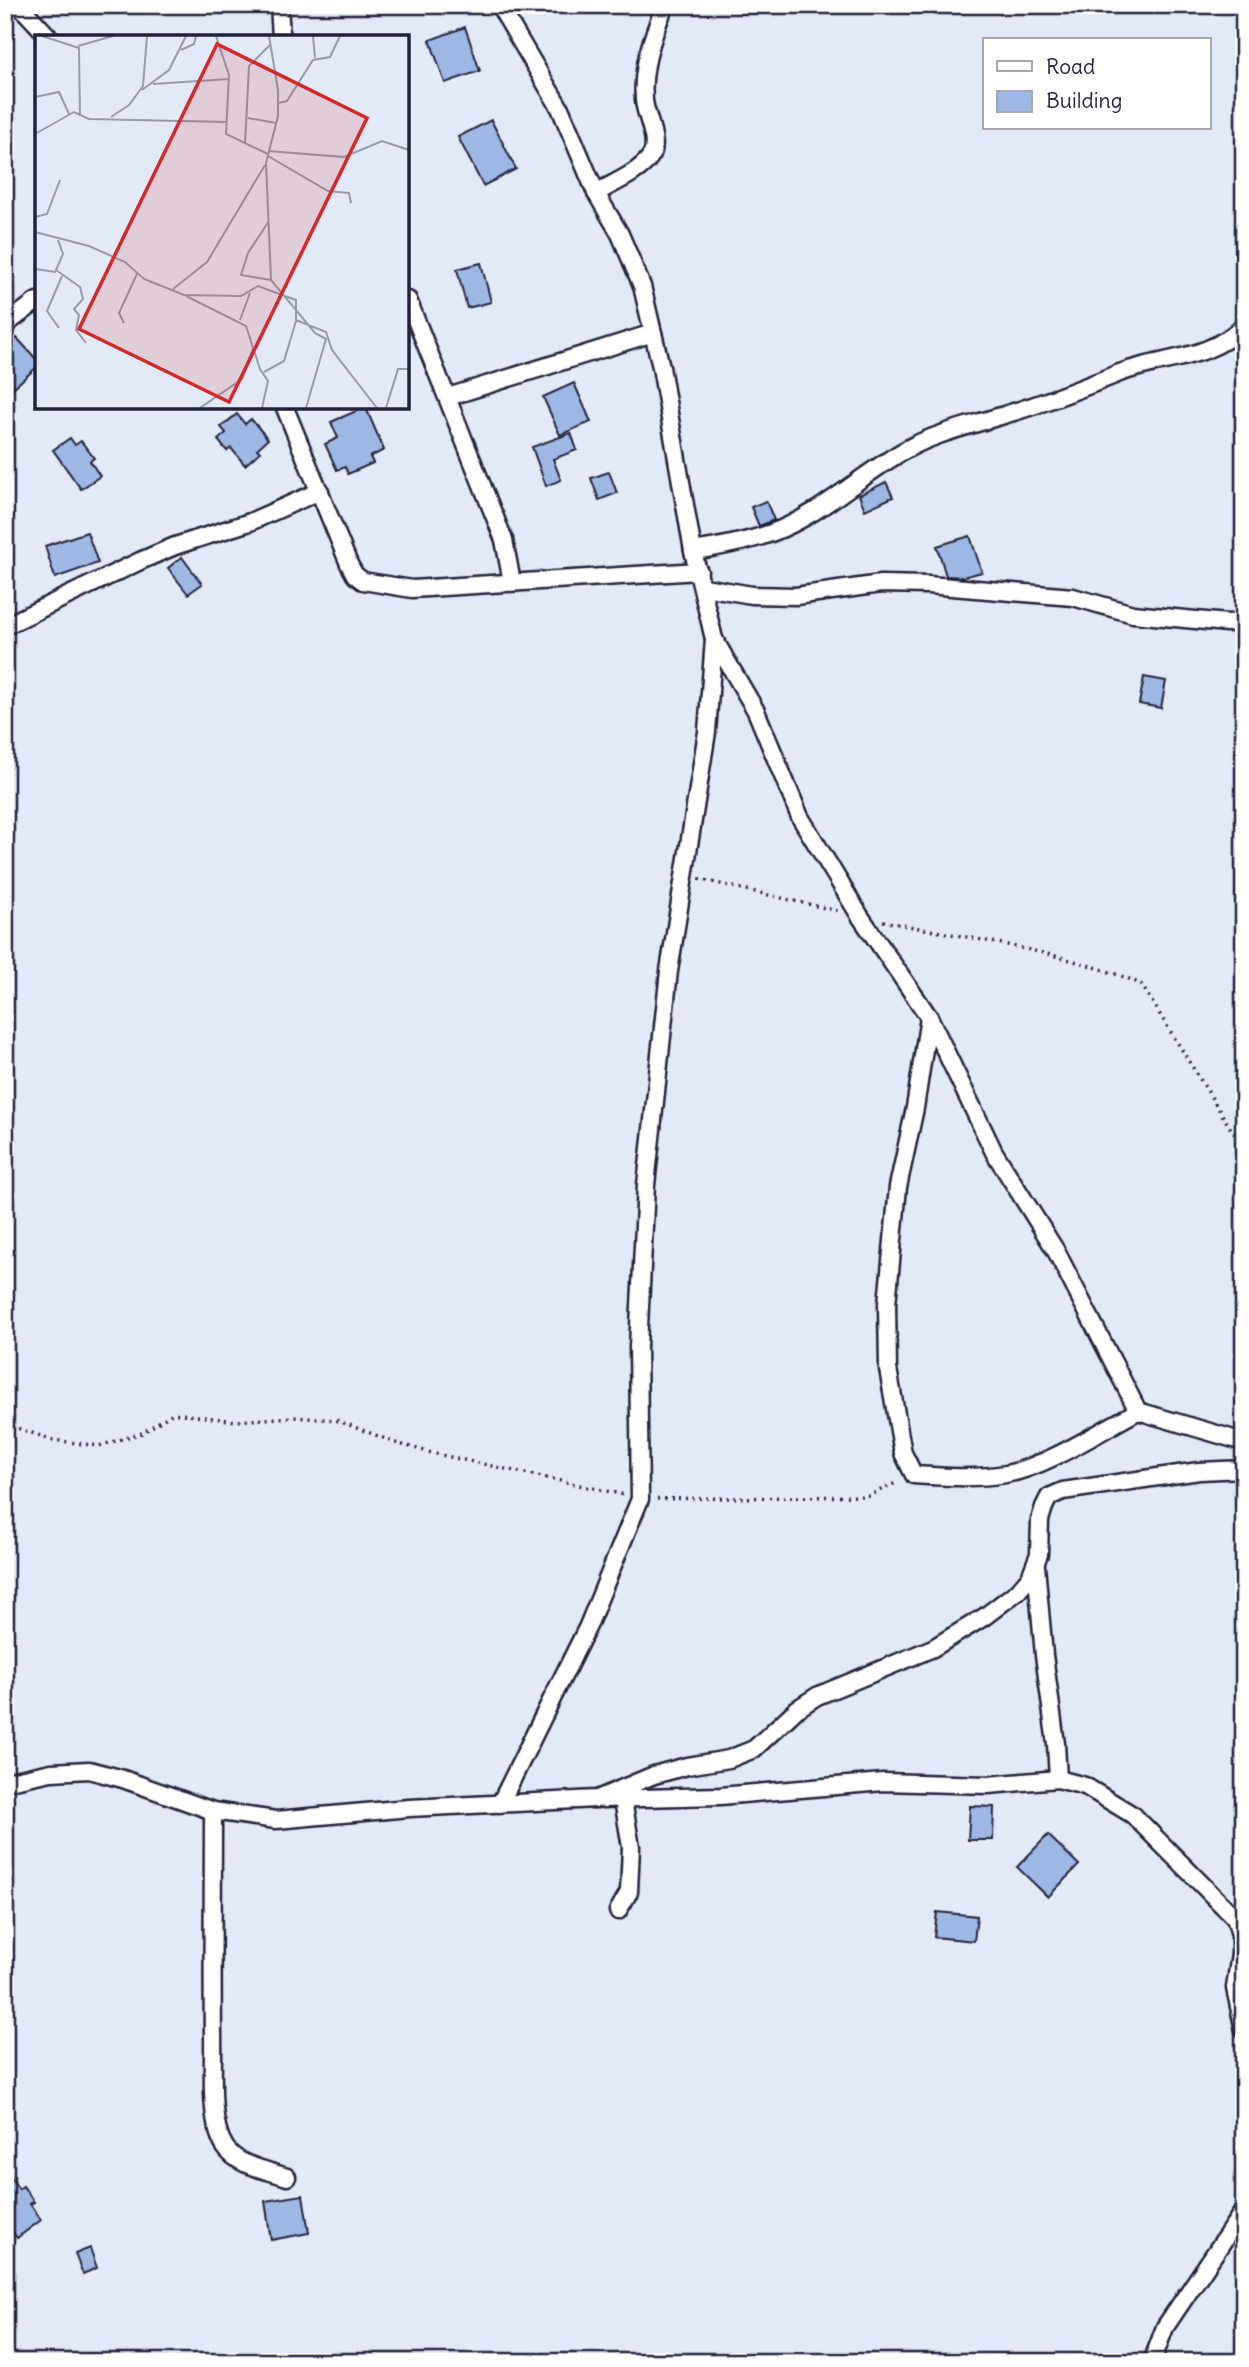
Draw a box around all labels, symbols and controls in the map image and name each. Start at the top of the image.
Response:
inset map [35,35,410,410]
legend [983,38,1210,130]
text: Road [1046,53,1095,80]
text: Building [1046,87,1122,114]

